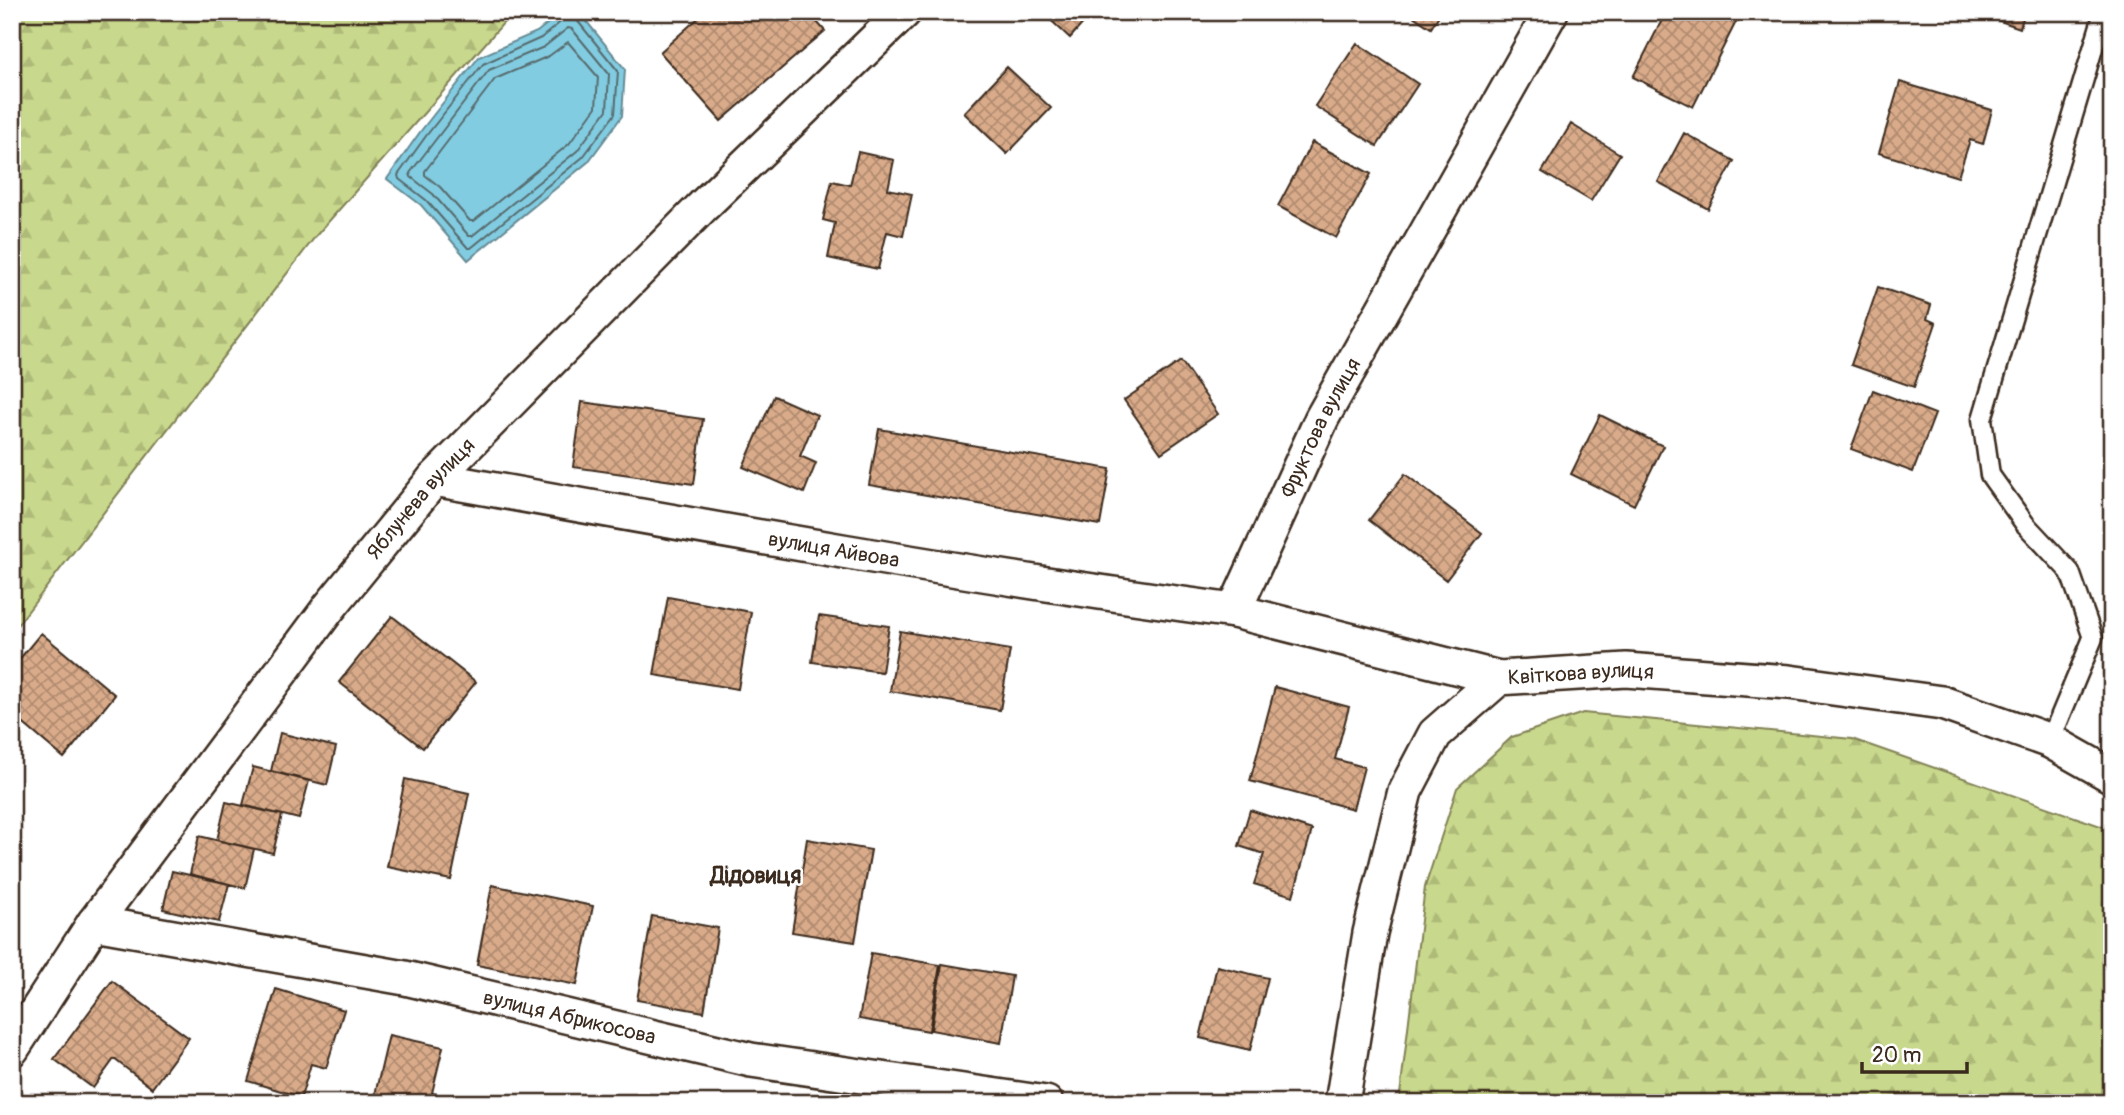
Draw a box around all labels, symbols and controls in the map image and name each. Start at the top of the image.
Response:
street label: Фруктова вулиця [1274,353,1367,502]
street label: Яблунева вулиця [360,432,481,565]
street label: вулиця Айвова [766,525,902,574]
street label: Квіткова вулиця [1507,656,1655,691]
district label: Дідовиця [709,861,802,890]
street label: вулиця Абрикосова [481,984,659,1050]
scale bar [1862,1031,1966,1075]
text: 20 m [1872,1042,1921,1069]

